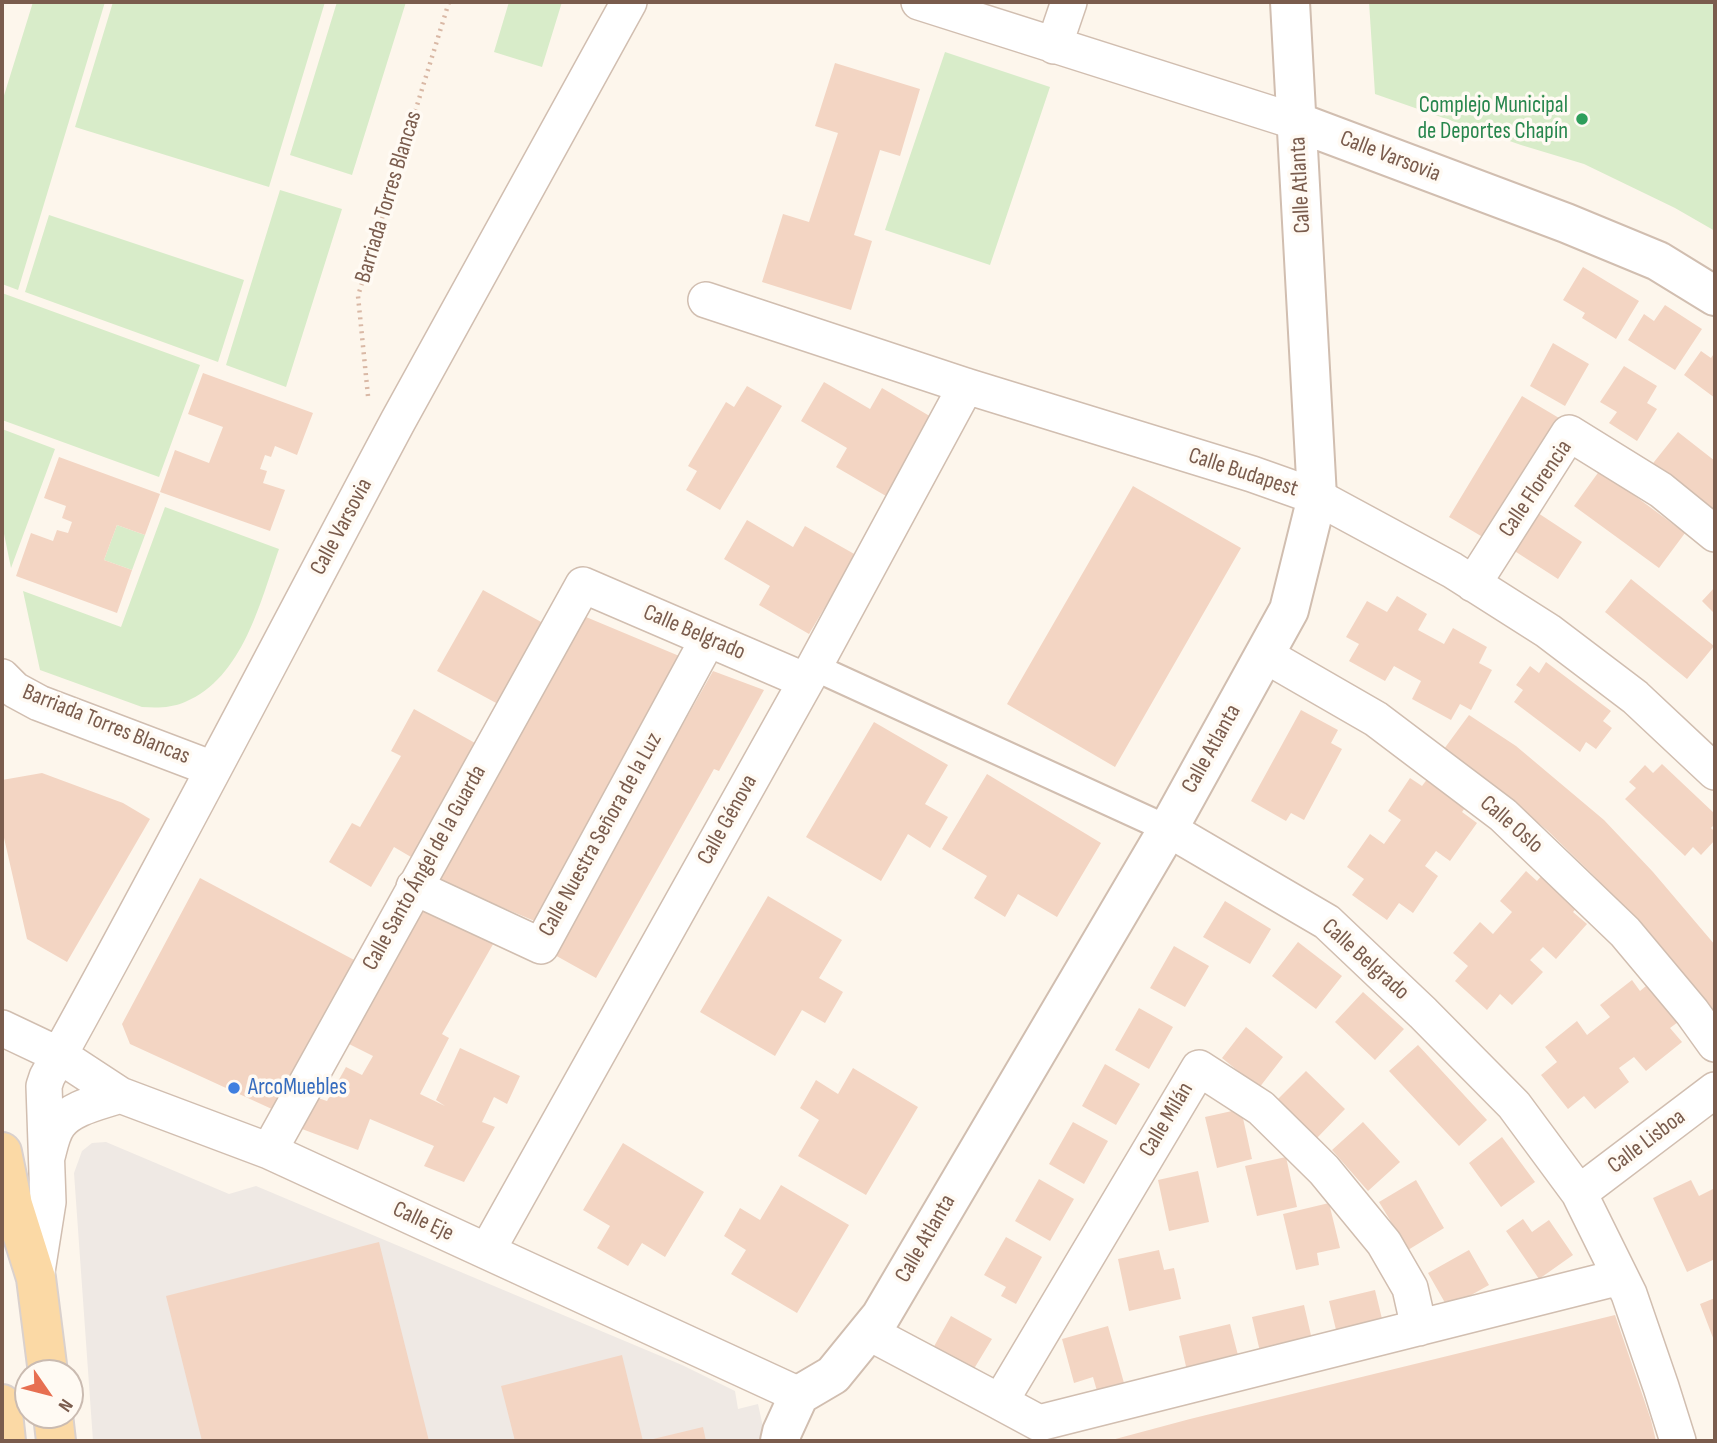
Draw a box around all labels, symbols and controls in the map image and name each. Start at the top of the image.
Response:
place label: Complejo Municipal de Deportes Chapín [1418,92,1568,146]
street label: Barriada Torres Blancas [350,108,428,286]
marker: Complejo Municipal de Deportes Chapín [1574,111,1590,127]
street label: Calle Varsovia [1336,125,1444,189]
street label: Calle Atlanta [1285,136,1317,234]
street label: Calle Florencia [1493,435,1579,543]
street label: Calle Budapest [1185,442,1301,504]
street label: Calle Varsovia [305,474,379,580]
street label: Calle Belgrado [639,599,749,667]
street label: Barriada Torres Blancas [18,679,194,771]
street label: Calle Atlanta [1176,700,1248,798]
street label: Calle Nuestra Señora de la Luz [534,728,668,942]
street label: Calle Santo Ángel de la Guarda [357,761,493,975]
street label: Calle Génova [692,770,764,870]
street label: Calle Oslo [1474,790,1548,860]
street label: Calle Belgrado [1316,914,1414,1006]
place label: ArcoMuebles [248,1074,347,1102]
street label: Calle Milán [1134,1078,1200,1162]
marker: ArcoMuebles [226,1080,242,1096]
street label: Calle Lisboa [1603,1104,1691,1180]
street label: Calle Atlanta [890,1190,962,1288]
street label: Calle Eje [388,1196,458,1248]
north arrow [14,1359,84,1429]
text: N [53,1394,77,1416]

